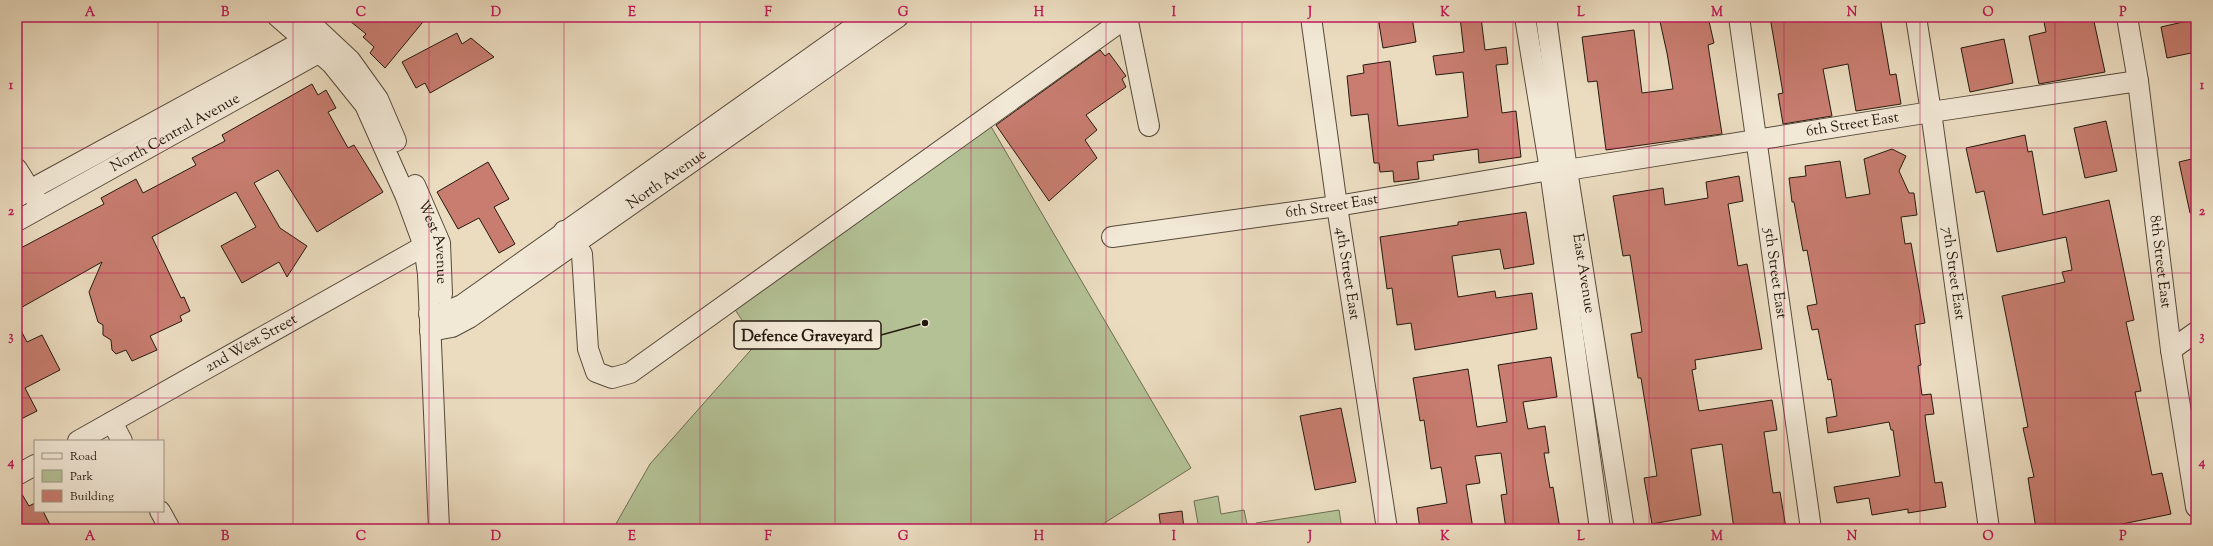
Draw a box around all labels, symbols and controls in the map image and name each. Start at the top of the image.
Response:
text: A [85,4,96,22]
text: B [221,4,230,22]
text: C [356,4,366,22]
text: D [491,4,501,22]
text: E [628,4,636,22]
text: F [764,4,772,22]
text: G [898,4,909,22]
text: H [1034,4,1045,22]
text: I [1172,4,1177,22]
text: J [1307,4,1312,22]
text: K [1440,4,1450,22]
text: L [1577,4,1585,22]
text: M [1711,4,1723,22]
text: N [1847,4,1858,22]
text: O [1982,4,1994,22]
text: P [2119,4,2127,22]
text: 1 [9,77,14,95]
text: 1 [2200,77,2205,95]
street label: North Central Avenue [106,88,244,177]
street label: 6th Street East [1805,107,1900,142]
street label: North Avenue [623,144,711,215]
street label: 6th Street East [1284,189,1380,223]
street label: West Avenue [412,197,452,285]
text: 2 [8,203,15,221]
text: 2 [2199,203,2206,221]
street label: 8th Street East [2144,214,2176,309]
street label: 7th Street East [1937,225,1970,321]
street label: 4th Street East [1330,226,1365,321]
street label: 5th Street East [1758,226,1792,320]
street label: East Avenue [1567,232,1600,315]
street label: 2nd West Street [201,309,301,378]
callout: Defence Graveyard [734,321,881,349]
text: Defence Graveyard [741,326,874,349]
text: 3 [8,328,14,346]
text: 3 [2199,328,2205,346]
legend [34,440,164,512]
text: Road [70,448,97,466]
text: 4 [7,454,15,472]
text: 4 [2198,454,2206,472]
text: Park [70,468,93,486]
text: Building [70,488,114,506]
text: A [85,528,96,546]
text: B [221,528,230,546]
text: C [356,528,366,546]
text: D [491,528,501,546]
text: E [628,528,636,546]
text: F [764,528,772,546]
text: G [898,528,909,546]
text: H [1034,528,1045,546]
text: I [1172,528,1177,546]
text: J [1307,528,1312,546]
text: K [1440,528,1450,546]
text: L [1577,528,1585,546]
text: M [1711,528,1723,546]
text: N [1847,528,1858,546]
text: O [1982,528,1994,546]
text: P [2119,528,2127,546]

